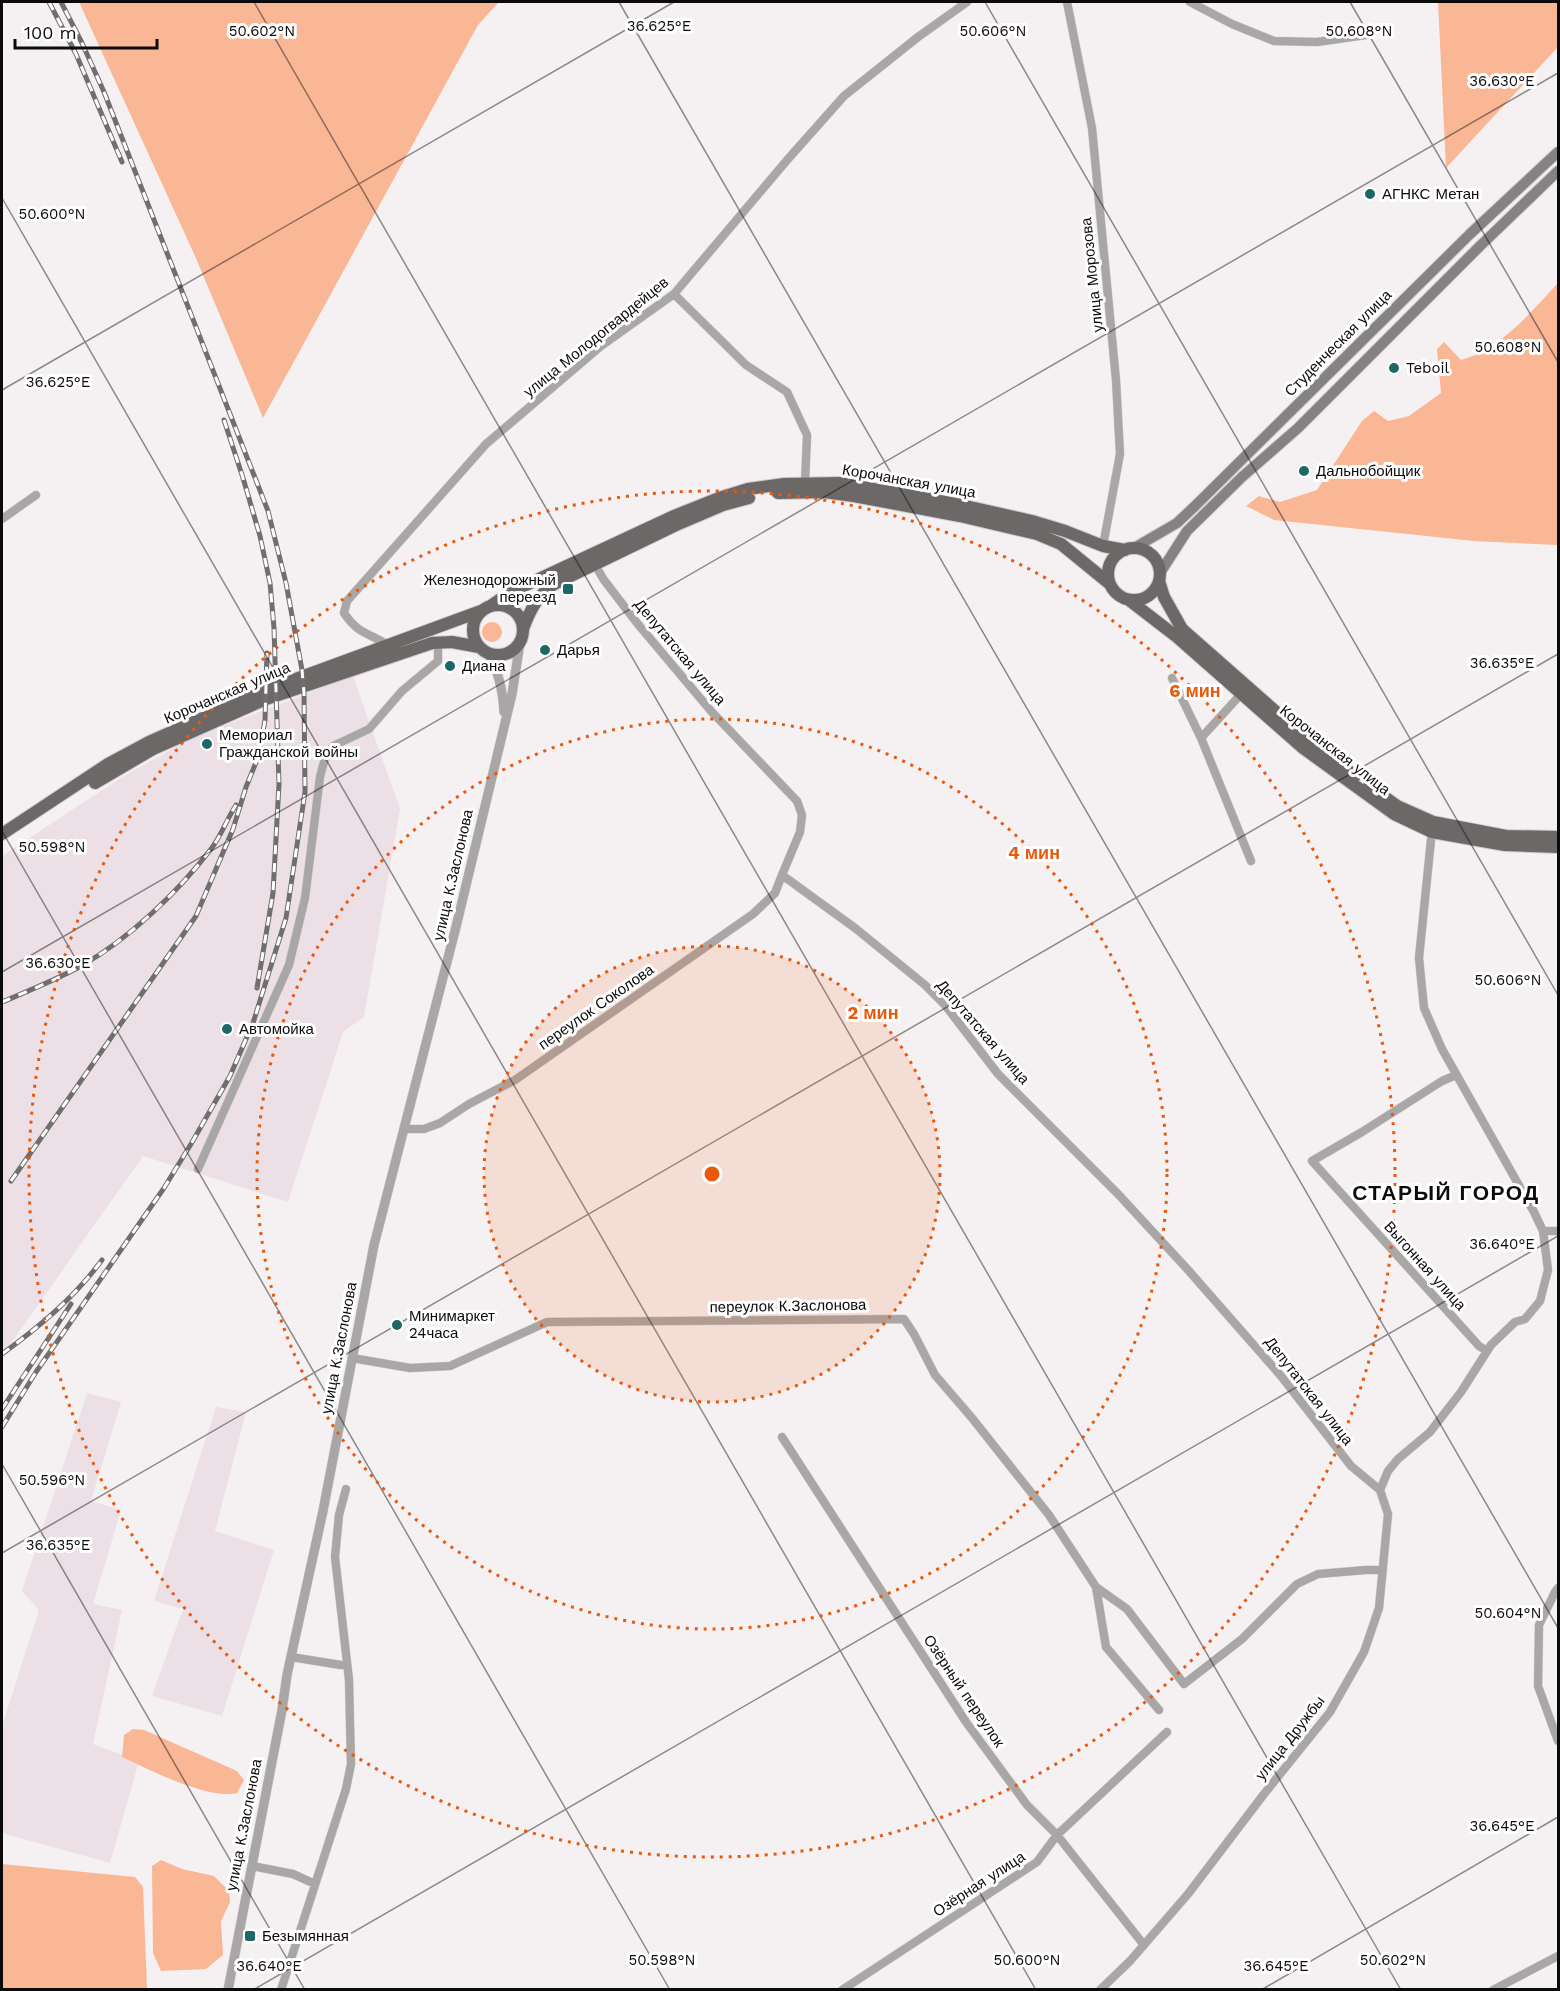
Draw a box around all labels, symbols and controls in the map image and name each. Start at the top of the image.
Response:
scale bar [15,12,158,50]
text: 36.625°E [627,17,691,35]
text: 100 m [24,22,77,43]
text: 50.602°N [229,22,295,40]
text: 50.606°N [960,22,1026,40]
text: 50.608°N [1325,22,1393,40]
text: 36.630°E [1469,72,1535,90]
place label: АГНКС Метан [1382,185,1479,203]
marker: АГНКС Метан [1363,187,1377,201]
text: 50.600°N [18,205,86,223]
street label: улица Морозова [1077,216,1107,333]
street label: улица Молодогвардейцев [520,273,672,401]
street label: Студенческая улица [1281,285,1396,400]
text: 50.608°N [1474,338,1542,356]
place label: Teboil [1406,359,1449,377]
marker: Teboil [1387,361,1401,375]
text: 36.625°E [26,373,90,391]
street label: Корочанская улица [841,460,978,502]
place label: Дальнобойщик [1316,462,1421,480]
marker: Дальнобойщик [1297,464,1311,478]
place label: Железнодорожный переезд [423,571,556,606]
marker: Железнодорожный переезд [561,582,575,596]
street label: Депутатская улица [630,595,730,709]
place label: Дарья [557,641,600,659]
marker: Дарья [538,643,552,657]
text: 36.635°E [1470,654,1534,672]
place label: Диана [462,657,506,675]
street label: Корочанская улица [161,658,293,728]
marker: Диана [443,659,457,673]
text: 6 мин [1169,680,1221,701]
street label: Корочанская улица [1276,701,1394,799]
place label: Мемориал Гражданской войны [219,726,358,761]
marker: Мемориал Гражданской войны [200,737,214,751]
street label: улица К.Заслонова [429,807,477,942]
text: 50.598°N [19,838,85,856]
text: 4 мин [1008,842,1060,863]
text: 36.630°E [25,954,91,972]
street label: переулок Соколова [535,960,658,1053]
text: 50.606°N [1475,971,1541,989]
street label: Депутатская улица [933,976,1034,1088]
text: 2 мин [847,1002,899,1023]
place label: Автомойка [239,1020,315,1038]
marker: Автомойка [220,1022,234,1036]
centre of rings [702,1164,722,1184]
district label: СТАРЫЙ ГОРОД [1352,1180,1540,1205]
street label: Выгонная улица [1380,1218,1470,1315]
text: 36.640°E [1469,1235,1535,1253]
street label: улица К.Заслонова [317,1280,361,1415]
street label: переулок К.Заслонова [709,1296,867,1316]
place label: Минимаркет 24часа [409,1307,495,1342]
marker: Минимаркет 24часа [390,1318,404,1332]
street label: Депутатская улица [1261,1333,1357,1449]
text: 50.596°N [19,1471,85,1489]
text: 36.635°E [26,1536,90,1554]
text: 50.604°N [1475,1604,1542,1622]
street label: Озёрный переулок [920,1631,1009,1751]
street label: улица Дружбы [1252,1692,1328,1784]
street label: улица К.Заслонова [222,1757,266,1892]
text: 36.645°E [1469,1817,1535,1835]
street label: Озёрная улица [930,1847,1029,1921]
place label: Безымянная [262,1927,349,1945]
marker: Безымянная [243,1929,257,1943]
text: 50.598°N [629,1951,695,1969]
text: 50.600°N [993,1951,1061,1969]
text: 50.602°N [1360,1951,1426,1969]
text: 36.640°E [236,1957,302,1975]
text: 36.645°E [1243,1957,1309,1975]

